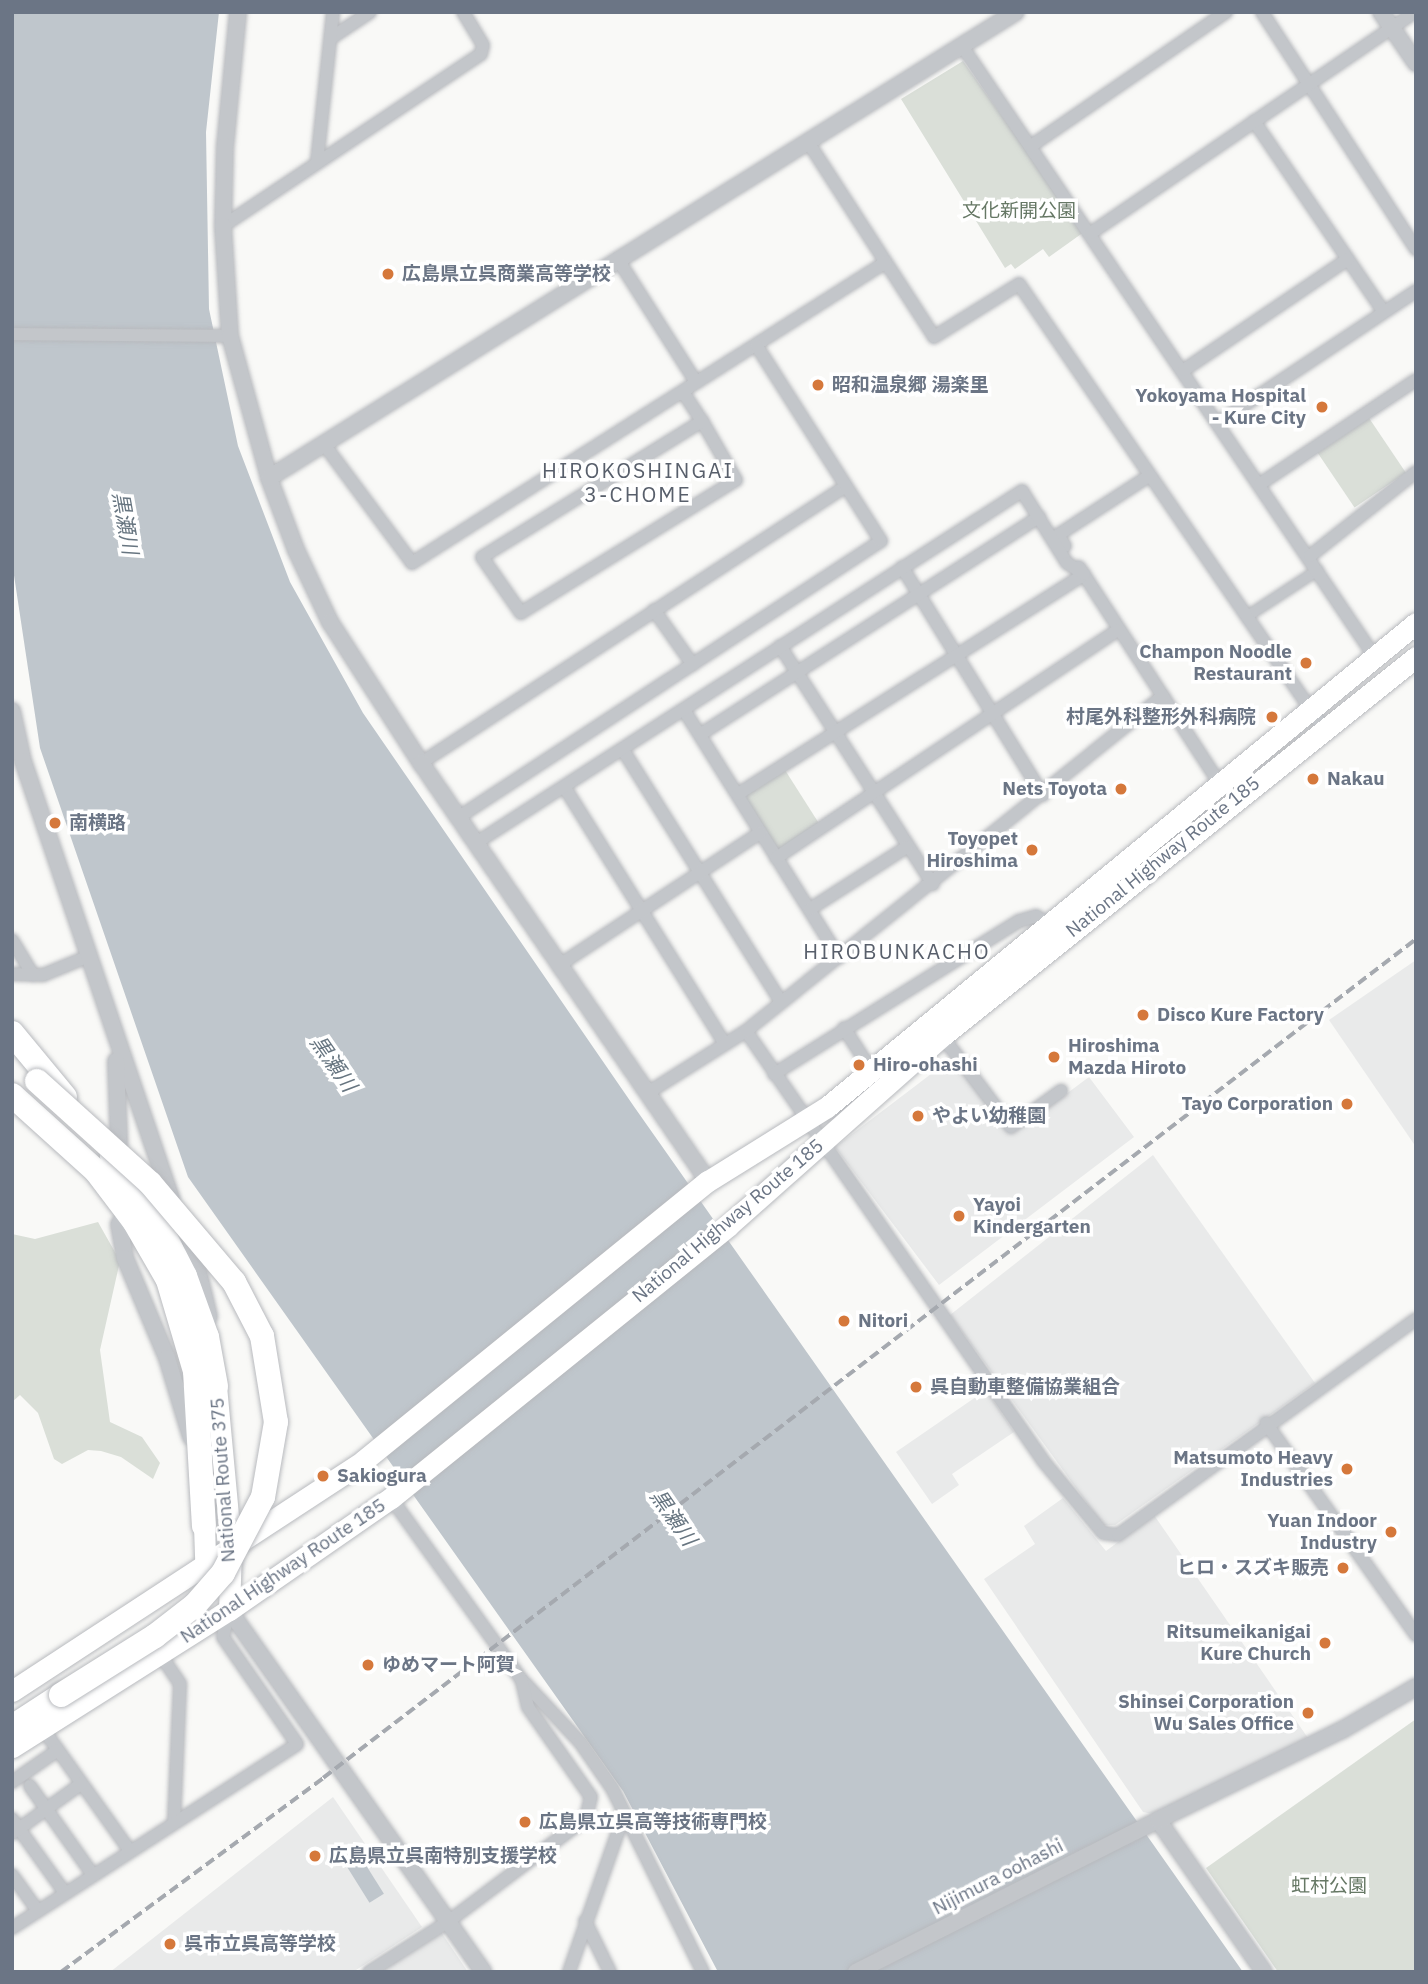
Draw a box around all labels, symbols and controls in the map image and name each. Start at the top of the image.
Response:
park label: 文化新開公園 [962,200,1076,222]
place label: 広島県立呉商業高等学校 [402,263,611,285]
marker: 広島県立呉商業高等学校 [380,266,396,282]
place label: 昭和温泉郷 湯楽里 [832,374,988,396]
marker: 昭和温泉郷 湯楽里 [810,377,826,393]
place label: Yokoyama Hospital - Kure City [1135,385,1306,429]
marker: Yokoyama Hospital - Kure City [1312,397,1332,417]
district label: HIROKOSHINGAI 3-CHOME [544,457,732,507]
water label: 黒瀬川 [108,490,144,556]
place label: Champon Noodle Restaurant [1139,641,1292,685]
marker: Champon Noodle Restaurant [1298,655,1314,671]
place label: 村尾外科整形外科病院 [1066,706,1256,728]
marker: 村尾外科整形外科病院 [1262,707,1282,727]
place label: Nakau [1327,768,1385,790]
marker: Nakau [1305,771,1321,787]
street label: National Highway Route 185 [1062,772,1264,942]
place label: Nets Toyota [1002,778,1107,800]
marker: Nets Toyota [1113,781,1129,797]
place label: 南横路 [69,812,126,834]
marker: 南横路 [47,815,63,831]
place label: Toyopet Hiroshima [926,828,1018,872]
marker: Toyopet Hiroshima [1024,842,1040,858]
district label: HIROBUNKACHO [805,938,989,964]
place label: Disco Kure Factory [1157,1004,1324,1026]
marker: Disco Kure Factory [1135,1007,1151,1023]
water label: 黒瀬川 [306,1030,362,1096]
place label: Hiroshima Mazda Hiroto [1068,1035,1186,1079]
marker: Hiroshima Mazda Hiroto [1046,1049,1062,1065]
place label: Hiro-ohashi [873,1054,978,1076]
marker: Hiro-ohashi [851,1057,867,1073]
place label: Tayo Corporation [1182,1093,1333,1115]
marker: Tayo Corporation [1339,1096,1355,1112]
place label: やよい幼稚園 [932,1105,1046,1127]
marker: やよい幼稚園 [910,1108,926,1124]
street label: National Highway Route 185 [628,1134,828,1308]
place label: Yayoi Kindergarten [973,1194,1091,1238]
marker: Yayoi Kindergarten [951,1208,967,1224]
place label: Nitori [858,1310,908,1332]
marker: Nitori [836,1313,852,1329]
place label: 呉自動車整備協業組合 [930,1376,1120,1398]
marker: 呉自動車整備協業組合 [908,1379,924,1395]
street label: National Route 375 [206,1397,240,1563]
place label: Matsumoto Heavy Industries [1173,1447,1333,1491]
marker: Matsumoto Heavy Industries [1339,1461,1355,1477]
place label: Sakiogura [337,1465,427,1487]
marker: Sakiogura [315,1468,331,1484]
water label: 黒瀬川 [646,1484,702,1550]
street label: National Highway Route 185 [176,1494,390,1648]
place label: Yuan Indoor Industry [1267,1510,1377,1554]
marker: Yuan Indoor Industry [1383,1524,1399,1540]
place label: ヒロ・スズキ販売 [1177,1557,1329,1579]
marker: ヒロ・スズキ販売 [1335,1560,1351,1576]
place label: Ritsumeikanigai Kure Church [1166,1621,1311,1665]
marker: Ritsumeikanigai Kure Church [1317,1635,1333,1651]
place label: ゆめマート阿賀 [382,1654,515,1676]
marker: ゆめマート阿賀 [360,1657,376,1673]
place label: Shinsei Corporation Wu Sales Office [1118,1691,1294,1735]
marker: Shinsei Corporation Wu Sales Office [1300,1705,1316,1721]
place label: 広島県立呉高等技術専門校 [539,1811,767,1833]
marker: 広島県立呉高等技術専門校 [517,1814,533,1830]
street label: Nijimura oohashi [929,1834,1067,1920]
place label: 広島県立呉南特別支援学校 [329,1845,557,1867]
marker: 広島県立呉南特別支援学校 [307,1848,323,1864]
park label: 虹村公園 [1291,1875,1367,1897]
place label: 呉市立呉高等学校 [184,1933,336,1955]
marker: 呉市立呉高等学校 [162,1936,178,1952]

